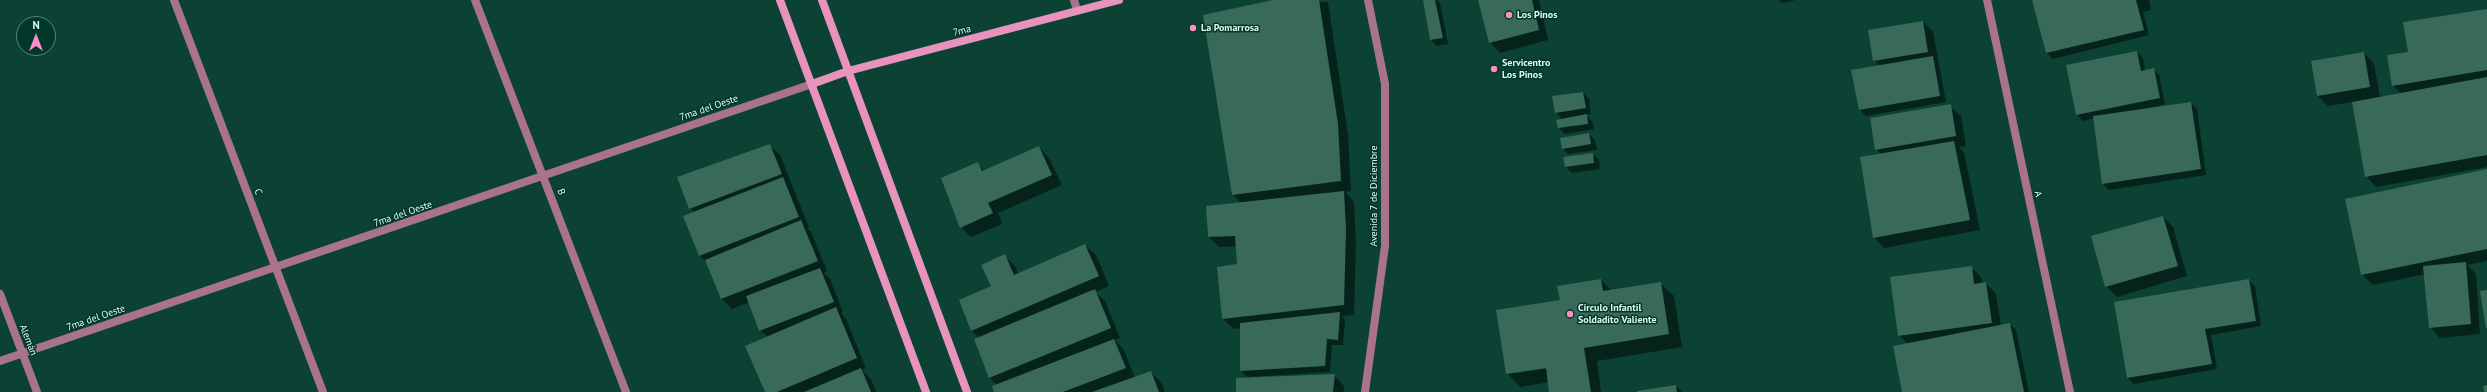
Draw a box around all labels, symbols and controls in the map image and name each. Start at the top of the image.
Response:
place label: Los Pinos [1517,9,1557,21]
marker: Los Pinos [1504,10,1514,20]
north arrow [16,16,56,56]
text: N [32,18,40,32]
place label: La Pomarrosa [1201,22,1259,34]
street label: 7ma [952,23,972,39]
marker: La Pomarrosa [1188,23,1198,33]
place label: Servicentro Los Pinos [1502,57,1550,80]
marker: Servicentro Los Pinos [1489,64,1499,74]
street label: 7ma del Oeste [678,92,740,124]
street label: Avenida 7 de Diciembre [1368,145,1380,247]
street label: C [251,187,265,197]
street label: B [554,187,568,197]
street label: A [2032,190,2044,198]
street label: 7ma del Oeste [372,198,434,230]
street label: 7ma del Oeste [65,302,127,334]
place label: Círculo Infantil Soldadito Valiente [1578,302,1656,326]
marker: Círculo Infantil Soldadito Valiente [1565,309,1575,319]
street label: Alemán [17,323,39,357]

